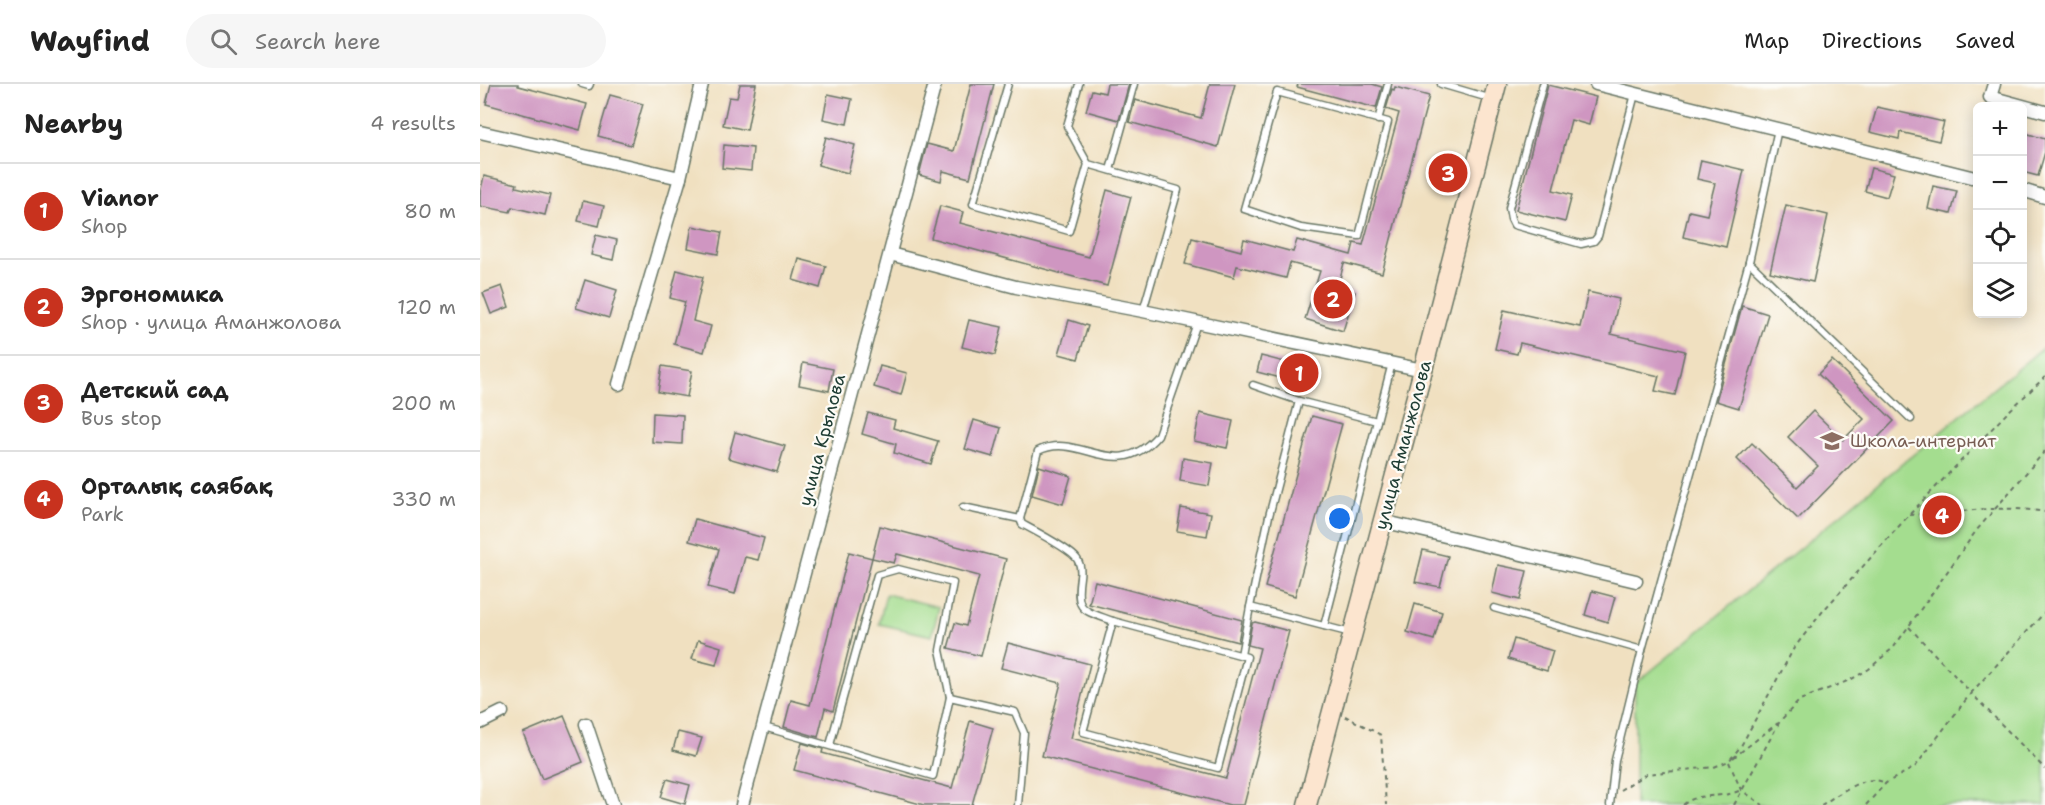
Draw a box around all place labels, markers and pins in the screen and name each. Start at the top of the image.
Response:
pin: 3 [1428,150,1468,196]
pin: 2 [1314,276,1352,322]
pin: 1 [1280,350,1318,396]
school or university icon: Школа-интернат [1819,428,1845,454]
place label: Школа-интернат [1850,429,1997,453]
pin: 4 [1922,492,1962,538]

